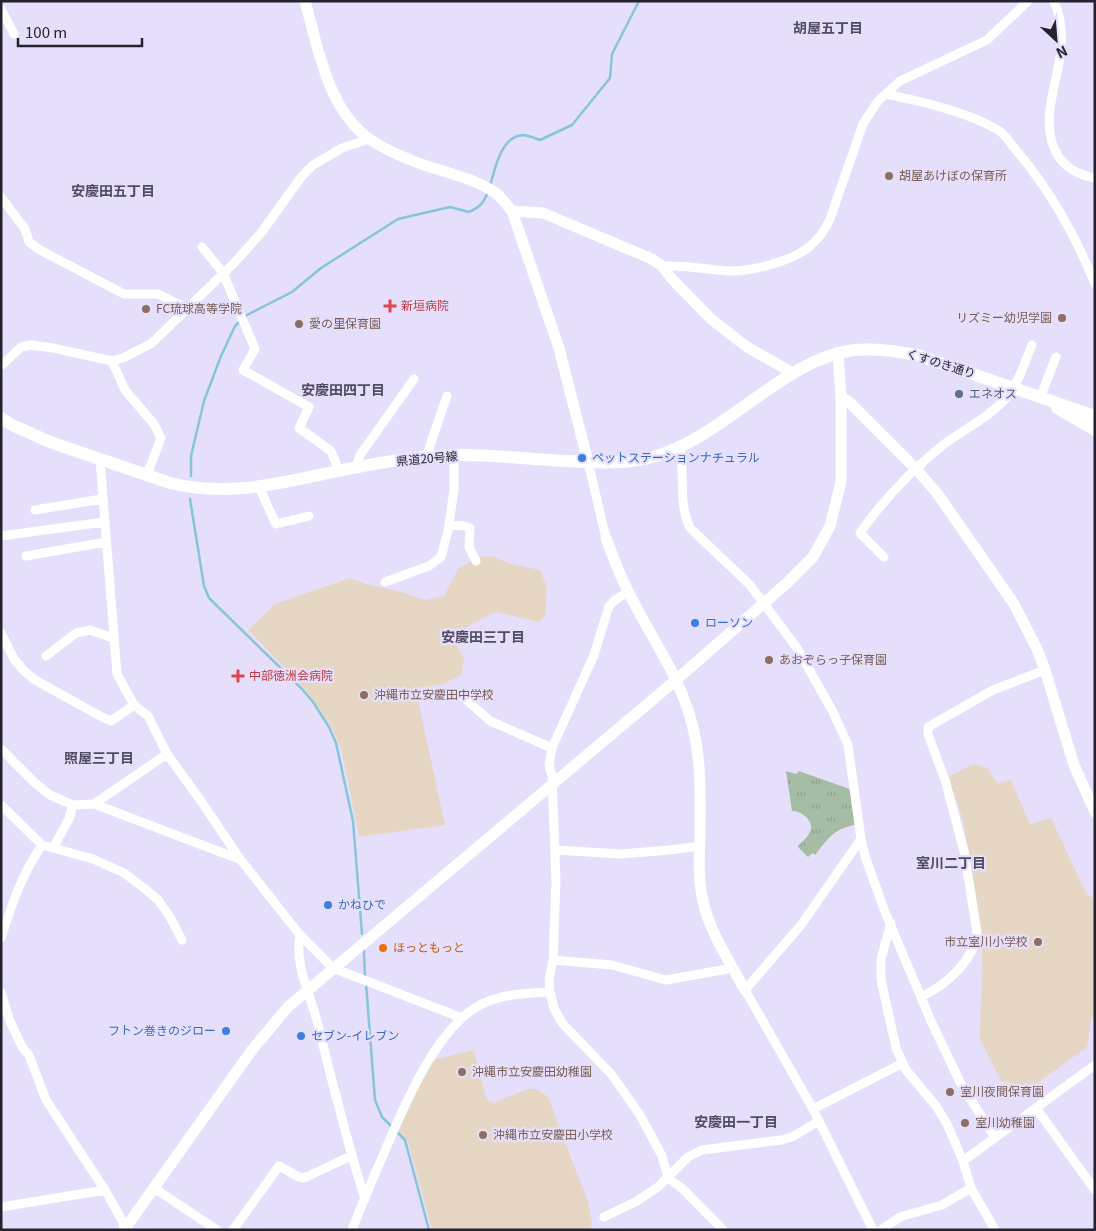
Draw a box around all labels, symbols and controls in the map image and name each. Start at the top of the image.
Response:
scale bar [18,15,141,47]
north arrow [1031,15,1081,65]
district label: 胡屋五丁目 [793,17,863,37]
text: 100 m [25,21,67,42]
text: N [1053,41,1071,64]
place label: 胡屋あけぼの保育所 [899,166,1007,183]
marker: 胡屋あけぼの保育所 [883,170,895,182]
district label: 安慶田五丁目 [71,180,155,200]
place label: 新垣病院 [401,296,449,313]
place label: FC琉球高等学院 [156,299,242,316]
marker: 新垣病院 [383,299,397,313]
marker: FC琉球高等学院 [140,303,152,315]
place label: リズミー幼児学園 [956,308,1052,325]
marker: リズミー幼児学園 [1056,312,1068,324]
place label: 愛の里保育園 [309,314,381,331]
marker: 愛の里保育園 [293,318,305,330]
street label: くすのき通り [905,344,978,381]
district label: 安慶田四丁目 [301,379,385,399]
place label: エネオス [969,384,1017,401]
marker: エネオス [953,388,965,400]
street label: 県道20号線 [396,446,458,469]
place label: ペットステーションナチュラル [592,448,760,465]
marker: ペットステーションナチュラル [576,452,588,464]
place label: ローソン [705,613,753,630]
marker: ローソン [689,617,701,629]
district label: 安慶田三丁目 [441,626,525,646]
place label: あおぞらっ子保育園 [779,650,887,667]
marker: あおぞらっ子保育園 [763,654,775,666]
place label: 中部徳洲会病院 [249,666,333,683]
marker: 中部徳洲会病院 [231,669,245,683]
place label: 沖縄市立安慶田中学校 [374,685,494,702]
marker: 沖縄市立安慶田中学校 [358,689,370,701]
district label: 照屋三丁目 [64,747,134,767]
district label: 室川二丁目 [916,852,986,872]
place label: かねひで [338,895,386,912]
marker: かねひで [322,899,334,911]
place label: 市立室川小学校 [944,932,1028,949]
marker: 市立室川小学校 [1032,936,1044,948]
place label: ほっともっと [393,938,465,955]
marker: ほっともっと [377,942,389,954]
place label: フトン巻きのジロー [108,1021,216,1038]
marker: フトン巻きのジロー [220,1025,232,1037]
place label: セブン-イレブン [311,1026,399,1043]
marker: セブン-イレブン [295,1030,307,1042]
place label: 沖縄市立安慶田幼稚園 [472,1062,592,1079]
marker: 沖縄市立安慶田幼稚園 [456,1066,468,1078]
place label: 室川夜間保育園 [960,1082,1044,1099]
marker: 室川夜間保育園 [944,1086,956,1098]
district label: 安慶田一丁目 [694,1111,778,1131]
place label: 室川幼稚園 [975,1113,1035,1130]
marker: 室川幼稚園 [959,1117,971,1129]
place label: 沖縄市立安慶田小学校 [493,1125,613,1142]
marker: 沖縄市立安慶田小学校 [477,1129,489,1141]

